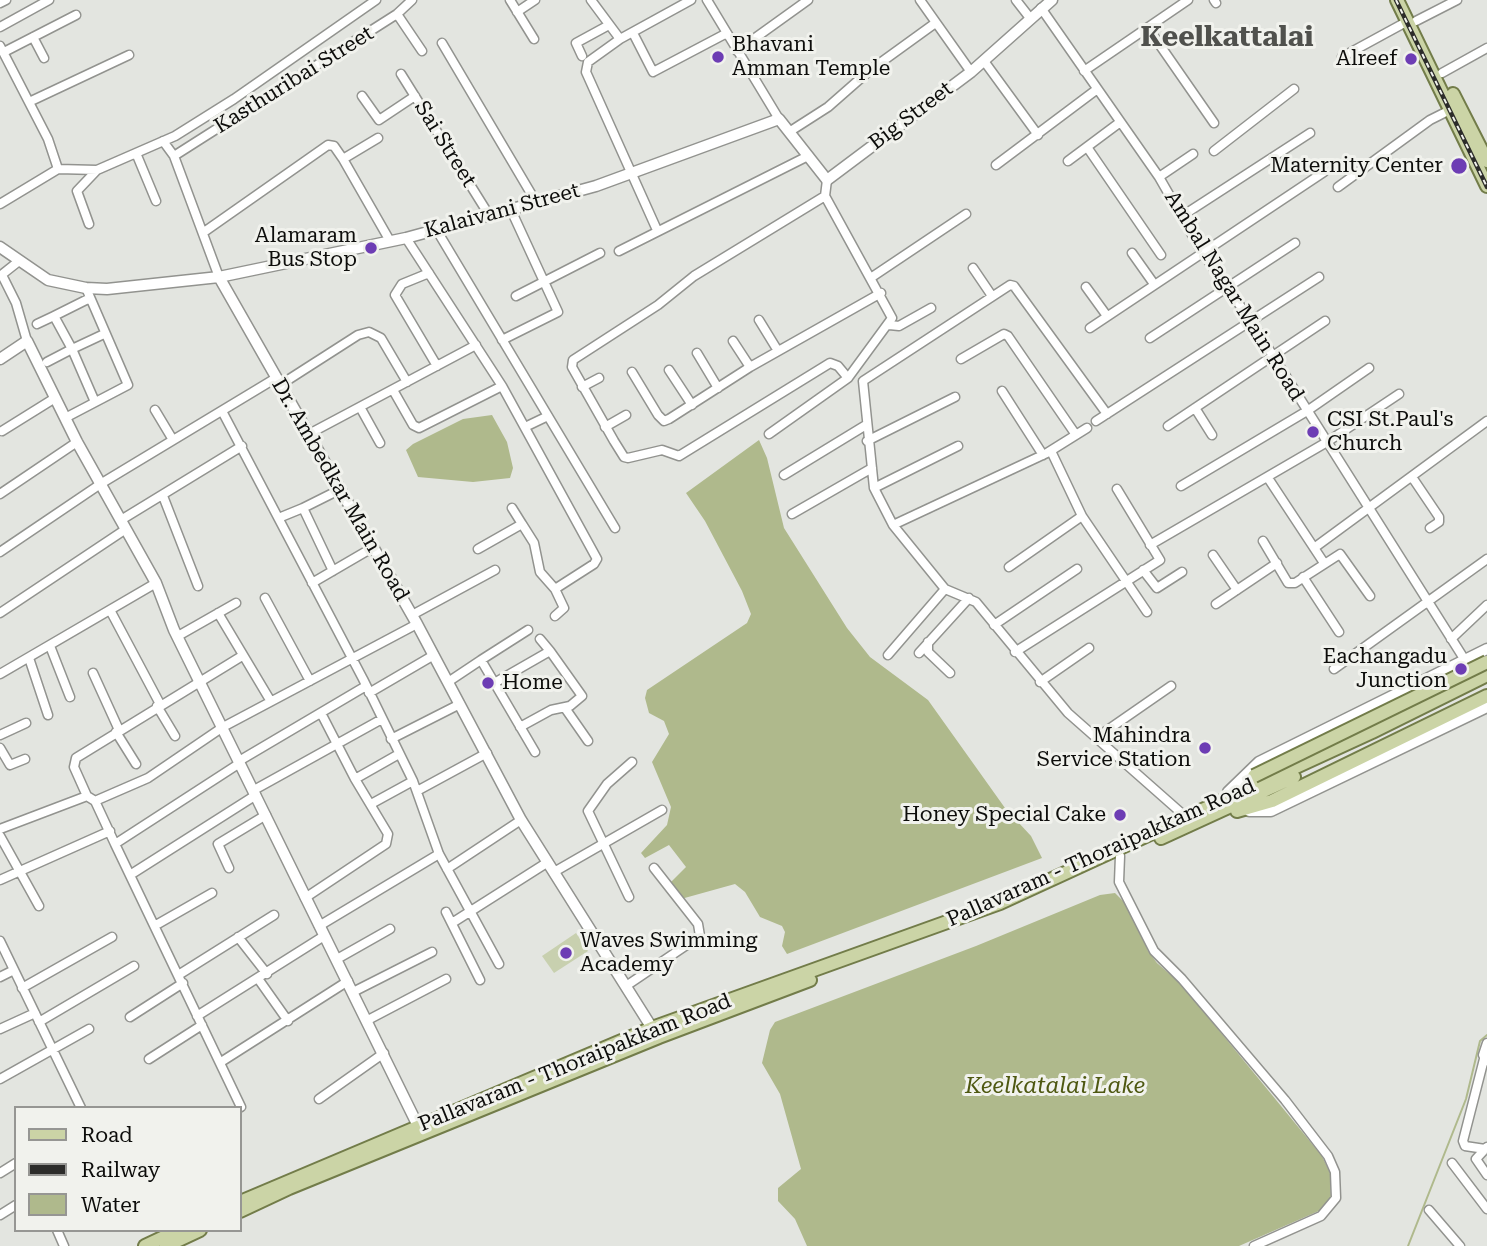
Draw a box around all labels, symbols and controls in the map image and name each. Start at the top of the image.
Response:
street label: Kasthuribai Street [210,21,378,139]
district label: Keelkattalai [1140,21,1314,55]
place label: Bhavani Amman Temple [732,32,890,82]
place label: Alreef [1336,46,1397,72]
marker: Bhavani Amman Temple [710,49,726,65]
marker: Alreef [1403,51,1419,67]
street label: Big Street [864,76,958,156]
street label: Sai Street [409,96,481,192]
place label: Maternity Center [1270,153,1443,179]
marker: Maternity Center [1449,156,1469,176]
street label: Kalaivani Street [422,178,582,244]
street label: Ambal Nagar Main Road [1159,186,1309,406]
place label: Alamaram Bus Stop [255,223,357,273]
marker: Alamaram Bus Stop [363,240,379,256]
street label: Dr. Ambedkar Main Road [266,374,414,606]
place label: CSI St.Paul's Church [1327,407,1453,457]
marker: CSI St.Paul's Church [1305,424,1321,440]
place label: Eachangadu Junction [1323,644,1447,694]
marker: Eachangadu Junction [1453,661,1469,677]
place label: Home [502,670,563,696]
marker: Home [480,675,496,691]
place label: Mahindra Service Station [1037,723,1191,773]
marker: Mahindra Service Station [1197,740,1213,756]
street label: Pallavaram - Thoraipakkam Road [943,773,1259,933]
place label: Honey Special Cake [903,802,1106,828]
marker: Honey Special Cake [1112,807,1128,823]
place label: Waves Swimming Academy [580,928,757,978]
marker: Waves Swimming Academy [558,945,574,961]
street label: Pallavaram - Thoraipakkam Road [415,989,735,1137]
water label: Keelkatalai Lake [965,1072,1145,1100]
legend [14,1106,242,1232]
text: Road [81,1123,133,1147]
text: Railway [81,1158,160,1182]
text: Water [81,1193,140,1217]

